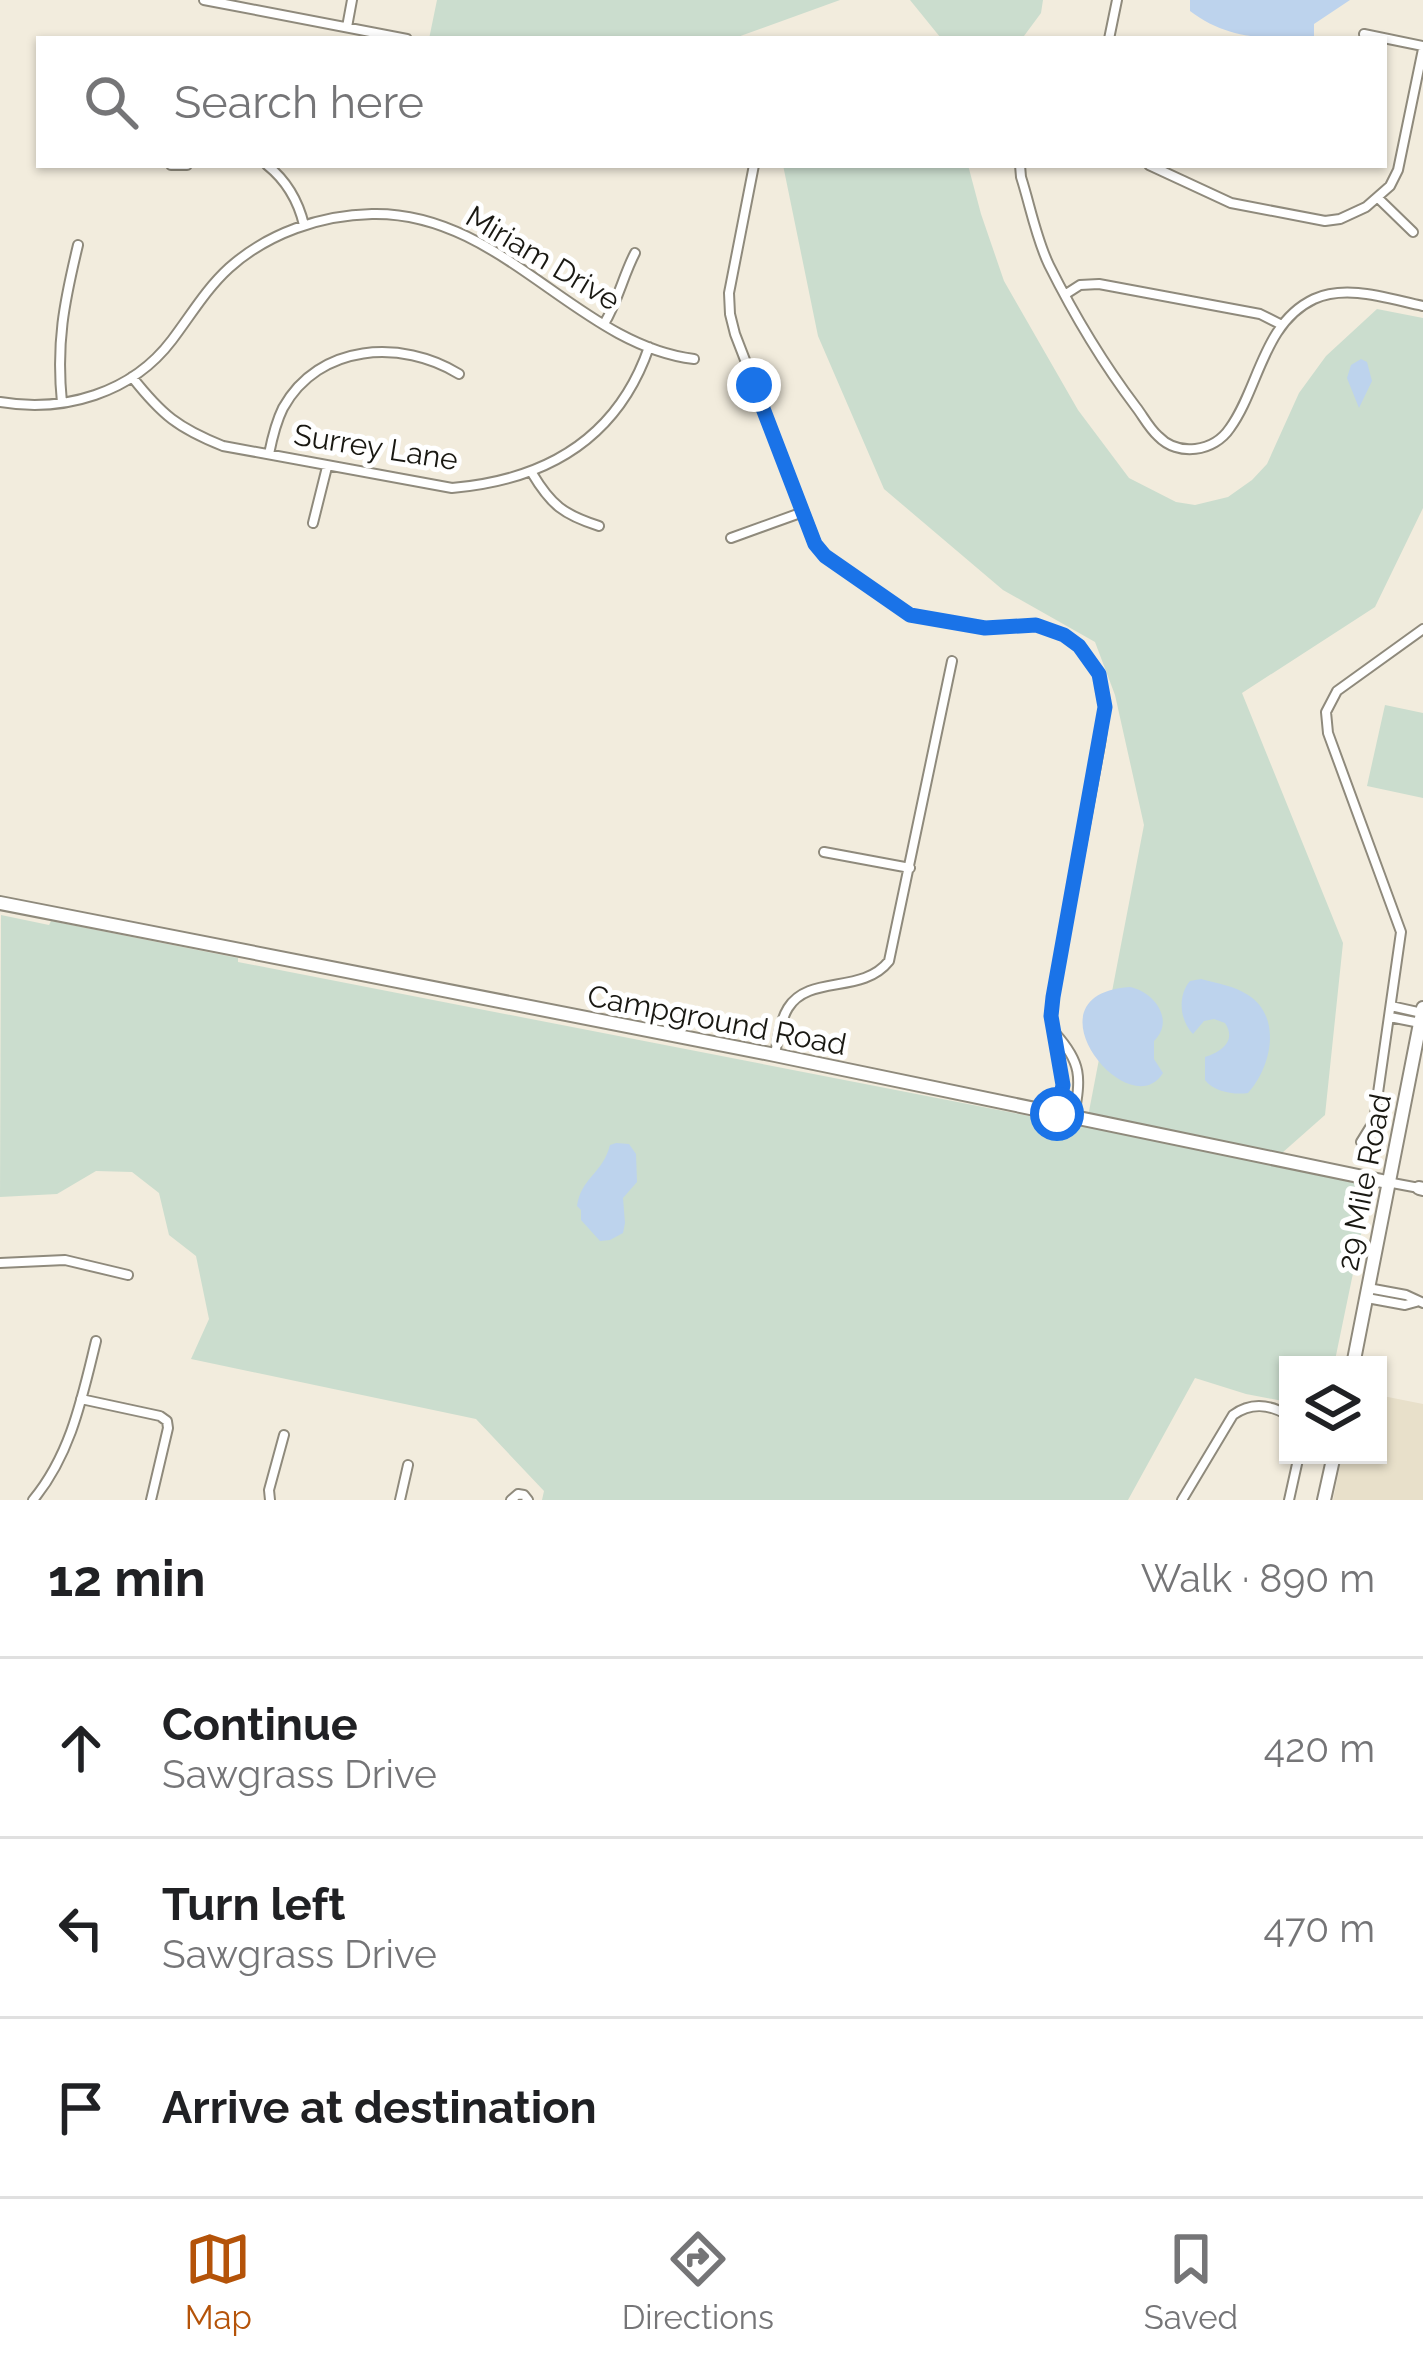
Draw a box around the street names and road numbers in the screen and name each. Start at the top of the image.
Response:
street label: Miriam Drive [460,198,626,318]
street label: Surrey Lane [291,417,461,477]
street label: Campground Road [585,978,849,1062]
street label: 29 Mile Road [1330,1091,1398,1273]

